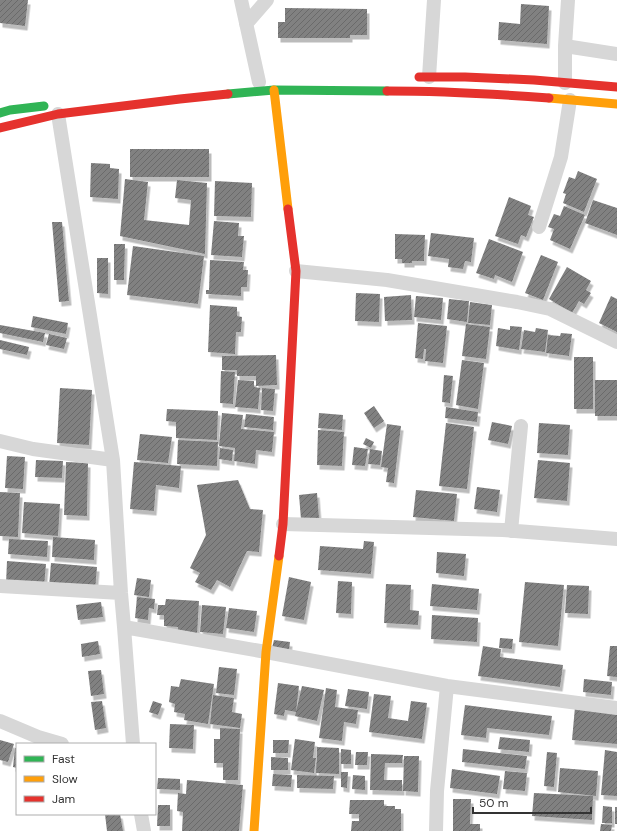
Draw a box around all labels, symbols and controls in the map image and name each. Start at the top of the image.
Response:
legend [16,743,156,815]
text: Fast [52,751,75,767]
text: Slow [52,771,78,787]
scale bar [473,789,591,815]
text: Jam [52,791,75,807]
text: 50 m [479,795,508,811]

